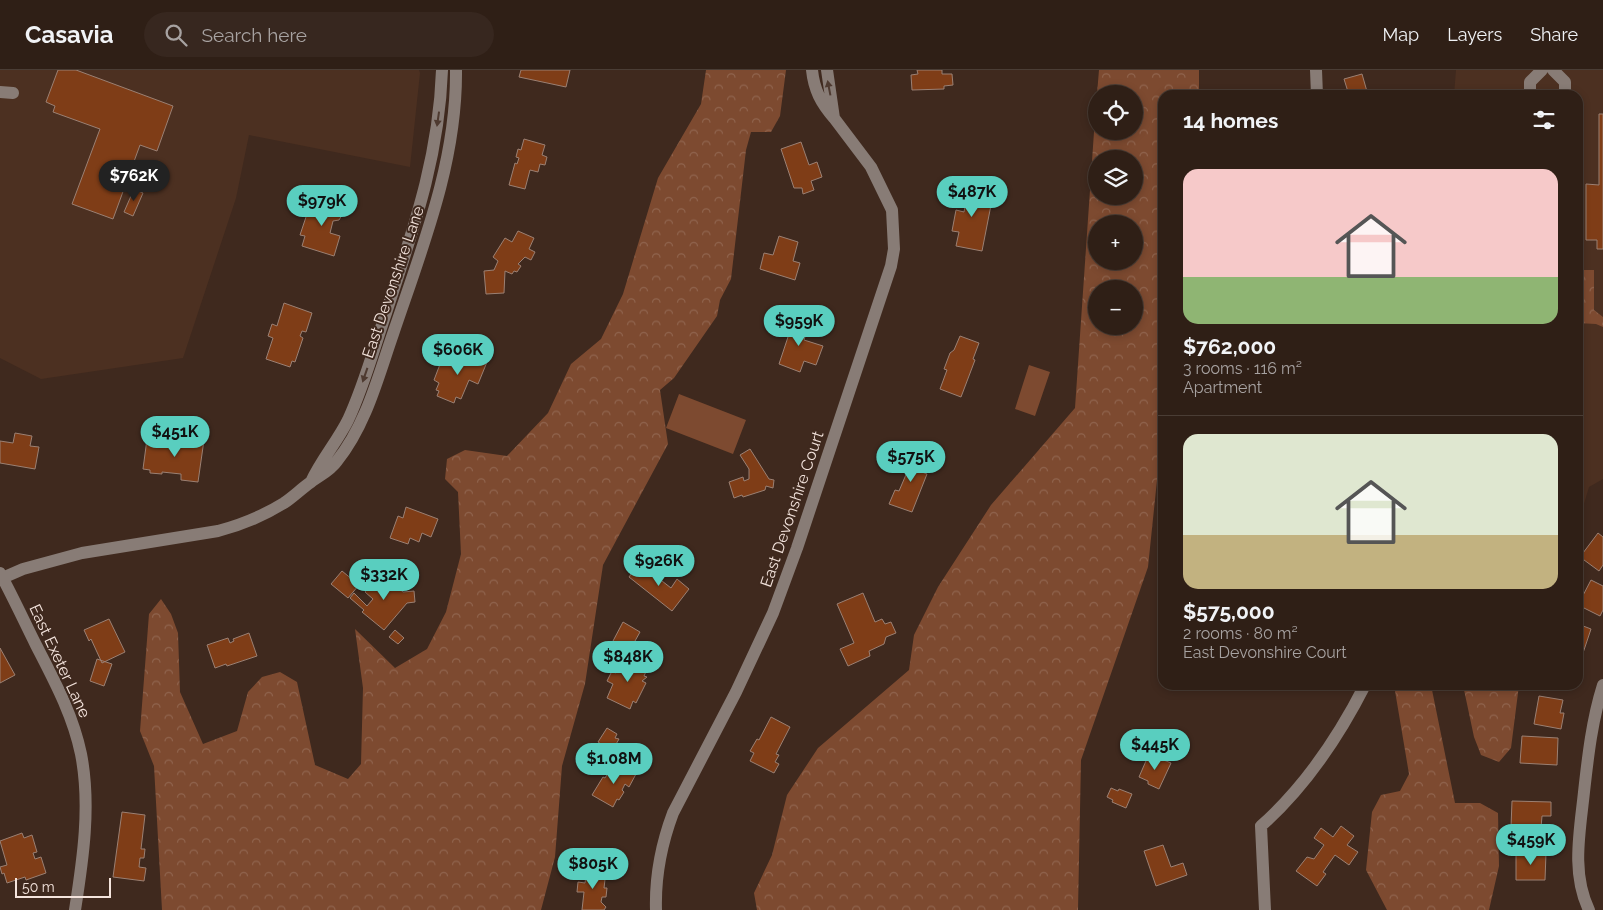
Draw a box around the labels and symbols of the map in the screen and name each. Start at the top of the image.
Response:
one-way arrow [825,80,833,96]
one-way arrow [434,111,442,127]
pin: $762K [99,160,169,202]
pin: $487K [937,176,1007,218]
pin: $979K [287,184,357,227]
street label: East Devonshire Lane [358,204,428,360]
pin: $959K [764,304,834,347]
pin: $606K [423,334,493,376]
one-way arrow [361,368,369,383]
pin: $451K [140,416,210,458]
street label: East Devonshire Court [756,428,828,589]
pin: $575K [876,440,946,483]
pin: $926K [624,544,694,587]
pin: $332K [349,558,419,601]
street label: East Exeter Lane [25,601,95,721]
pin: $848K [593,640,663,683]
pin: $445K [1120,728,1190,771]
pin: $1.08M [573,742,655,785]
pin: $459K [1496,824,1566,866]
pin: $805K [558,848,628,890]
scale bar [15,875,111,898]

